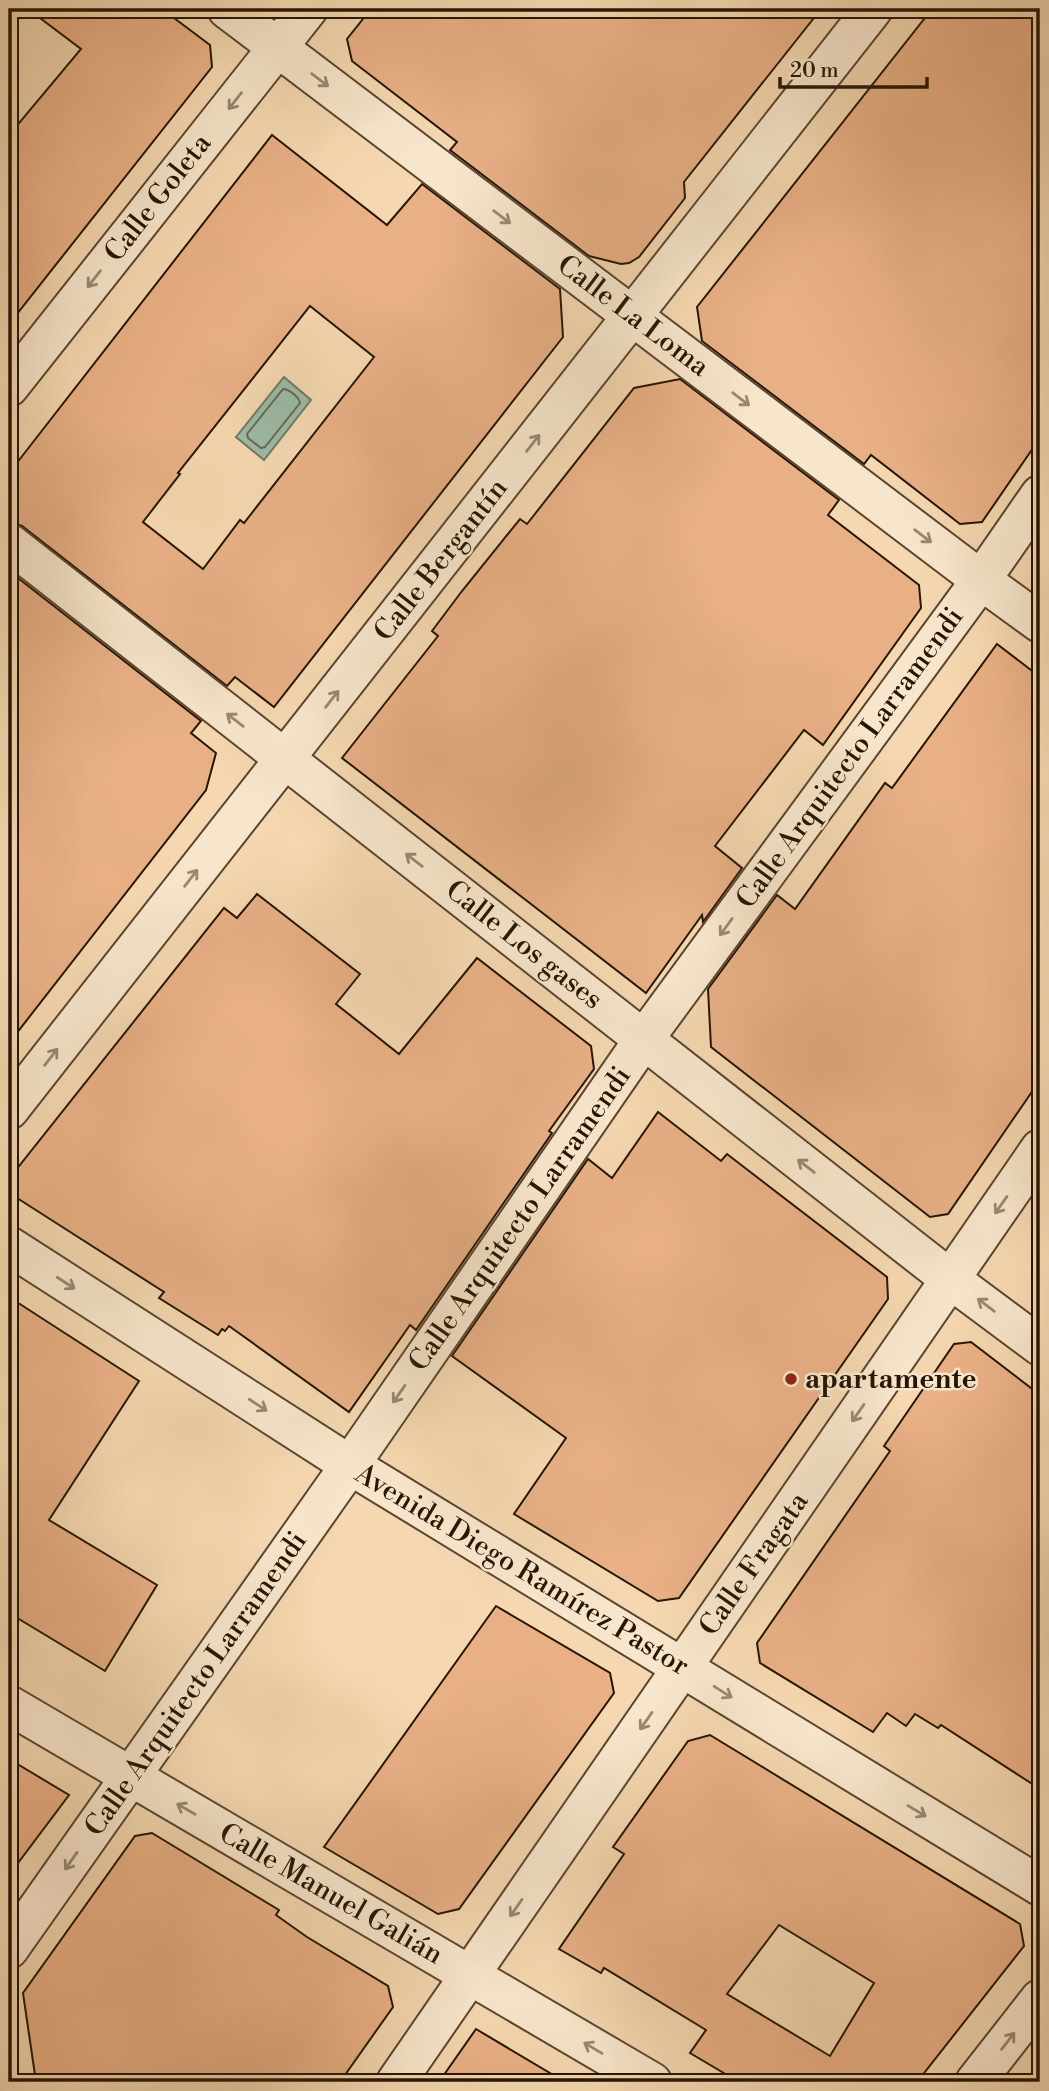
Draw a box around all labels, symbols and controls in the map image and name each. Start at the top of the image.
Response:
scale bar [780,46,926,90]
text: 20 m [790,58,839,84]
one-way arrow [310,72,329,87]
one-way arrow [227,91,243,109]
street label: Calle Goleta [97,126,219,269]
one-way arrow [492,209,510,224]
street label: Calle La Loma [550,247,717,385]
one-way arrow [86,269,101,288]
one-way arrow [732,391,750,406]
one-way arrow [525,434,541,452]
street label: Calle Bergantín [367,471,516,648]
one-way arrow [913,529,932,543]
street label: Calle Arquitecto Larramendi [729,600,971,916]
one-way arrow [324,690,339,708]
one-way arrow [226,712,245,727]
one-way arrow [406,852,424,867]
one-way arrow [184,869,199,887]
street label: Calle Los gases [439,873,609,1017]
one-way arrow [719,917,733,936]
one-way arrow [43,1048,58,1066]
street label: Calle Arquitecto Larramendi [401,1060,639,1378]
one-way arrow [797,1158,816,1173]
one-way arrow [994,1195,1008,1214]
one-way arrow [56,1276,76,1290]
one-way arrow [977,1298,996,1312]
place label: apartamente [805,1362,976,1397]
marker: apartamente [783,1371,799,1387]
one-way arrow [392,1384,406,1403]
one-way arrow [248,1398,267,1413]
one-way arrow [851,1403,865,1422]
street label: Avenida Diego Ramírez Pastor [348,1456,695,1684]
street label: Calle Fragata [692,1485,817,1643]
street label: Calle Arquitecto Larramendi [77,1525,315,1843]
one-way arrow [712,1685,732,1699]
one-way arrow [639,1711,653,1730]
one-way arrow [176,1802,196,1816]
one-way arrow [906,1804,926,1818]
street label: Calle Manuel Galián [213,1816,450,1973]
one-way arrow [63,1851,78,1870]
one-way arrow [509,1898,523,1917]
one-way arrow [1000,2032,1015,2050]
one-way arrow [584,2040,604,2054]

